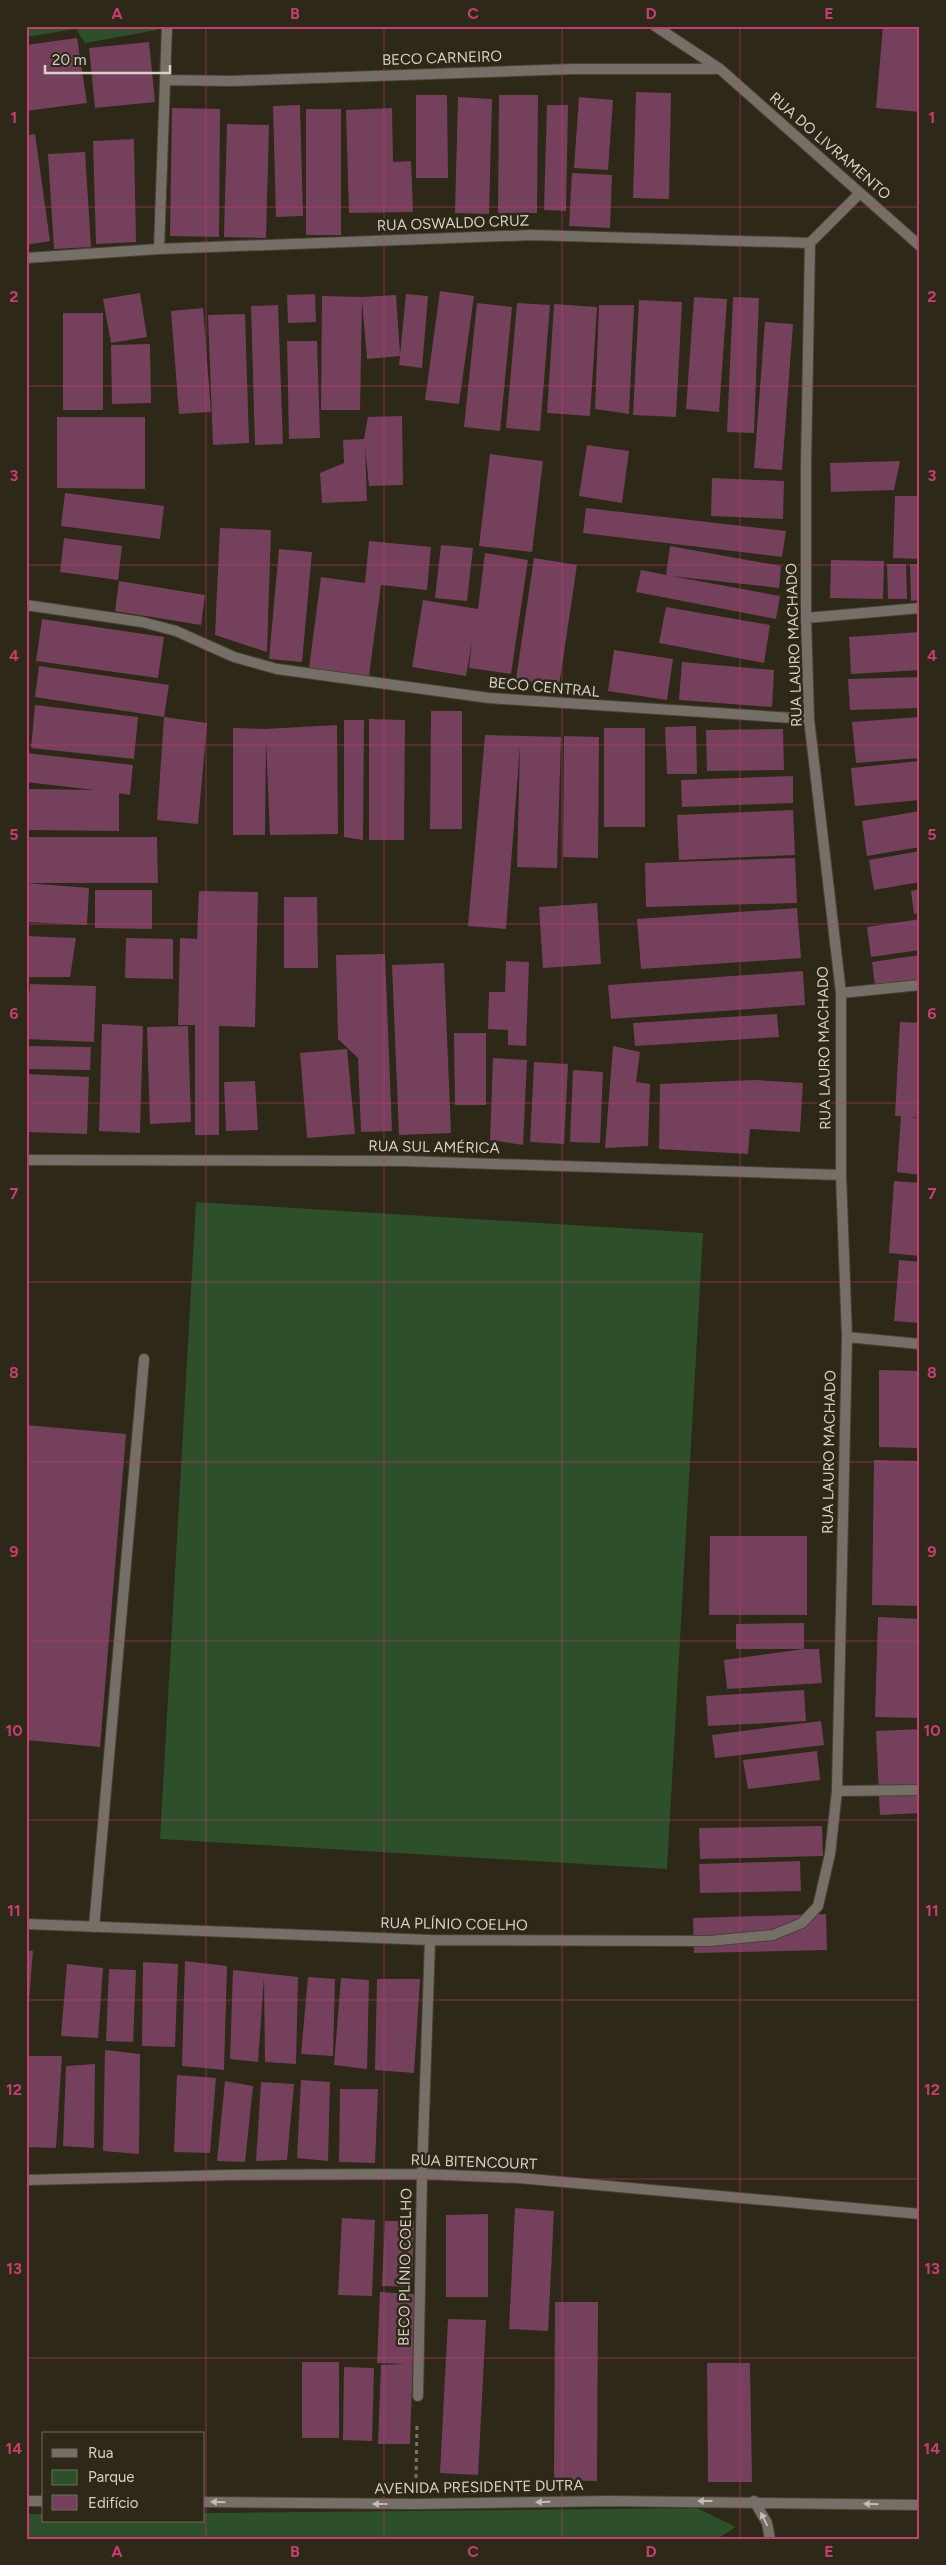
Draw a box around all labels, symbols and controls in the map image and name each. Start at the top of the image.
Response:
text: A [111,4,123,23]
text: B [290,4,300,23]
text: C [467,4,479,23]
text: D [645,4,657,23]
text: E [824,4,834,23]
scale bar [45,42,170,74]
street label: BECO CARNEIRO [382,47,502,69]
text: 20 m [52,51,86,69]
street label: RUA DO LIVRAMENTO [766,89,894,203]
text: 1 [11,108,17,127]
text: 1 [929,108,935,127]
street label: RUA OSWALDO CRUZ [376,211,530,235]
text: 2 [9,287,19,306]
text: 2 [927,287,937,306]
text: 3 [10,466,19,485]
text: 3 [928,466,937,485]
street label: RUA LAURO MACHADO [782,563,806,727]
text: 4 [9,646,19,665]
text: 4 [927,646,937,665]
street label: BECO CENTRAL [488,673,600,701]
text: 5 [9,825,19,844]
text: 5 [927,825,937,844]
street label: RUA LAURO MACHADO [814,966,834,1130]
text: 6 [9,1004,19,1023]
text: 6 [927,1004,937,1023]
street label: RUA SUL AMÉRICA [368,1137,500,1157]
text: 7 [10,1184,19,1203]
text: 7 [928,1184,937,1203]
text: 8 [9,1363,19,1382]
text: 8 [927,1363,937,1382]
street label: RUA LAURO MACHADO [819,1370,839,1534]
text: 9 [9,1542,19,1561]
text: 9 [927,1542,937,1561]
text: 10 [5,1721,23,1740]
text: 10 [923,1721,941,1740]
text: 11 [7,1901,21,1920]
text: 11 [925,1901,939,1920]
street label: RUA PLÍNIO COELHO [380,1914,528,1934]
text: 12 [6,2080,22,2099]
text: 12 [924,2080,940,2099]
street label: RUA BITENCOURT [410,2151,538,2173]
street label: BECO PLÍNIO COELHO [395,2188,415,2346]
text: 13 [6,2259,22,2278]
text: 13 [924,2259,940,2278]
legend [42,2432,205,2522]
text: 14 [6,2439,22,2458]
text: 14 [924,2439,940,2458]
text: Rua [88,2444,113,2462]
text: Parque [88,2468,135,2486]
street label: AVENIDA PRESIDENTE DUTRA [374,2476,584,2498]
text: Edifício [88,2494,139,2512]
one-way arrow [697,2497,713,2505]
one-way arrow [209,2498,225,2506]
one-way arrow [534,2498,550,2506]
one-way arrow [372,2499,388,2507]
one-way arrow [863,2500,879,2508]
one-way arrow [760,2512,768,2526]
text: A [111,2542,123,2561]
text: B [290,2542,300,2561]
text: C [467,2542,479,2561]
text: D [645,2542,657,2561]
text: E [824,2542,834,2561]

